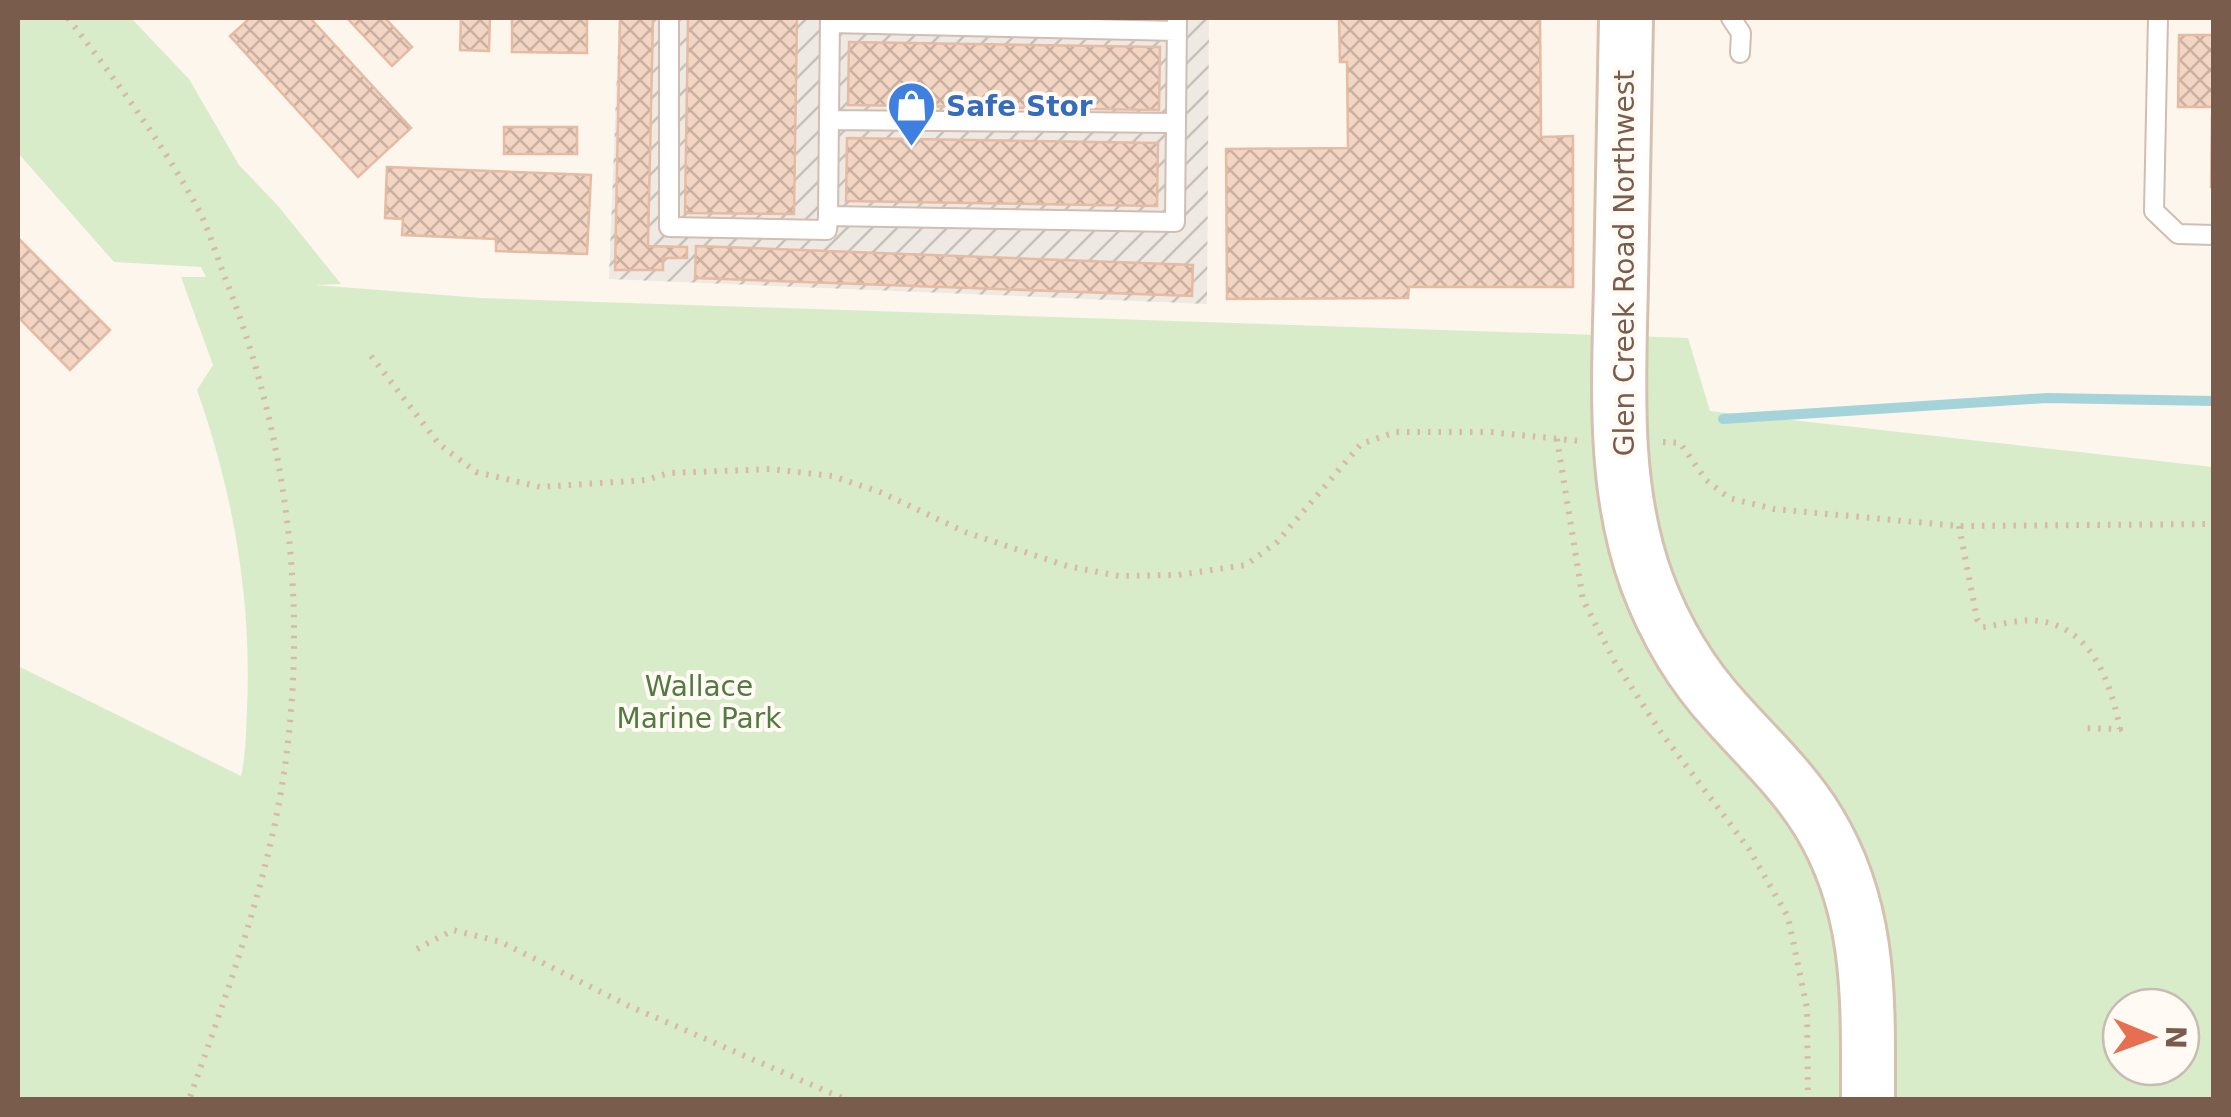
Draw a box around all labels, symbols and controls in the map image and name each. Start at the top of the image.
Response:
street label: Glen Creek Road Northwest [1608,70,1641,456]
shop icon: Safe Stor [885,80,937,148]
place label: Safe Stor [946,90,1093,123]
park label: Wallace Marine Park [617,670,782,735]
north arrow [2101,987,2201,1087]
text: N [2159,1025,2192,1049]

